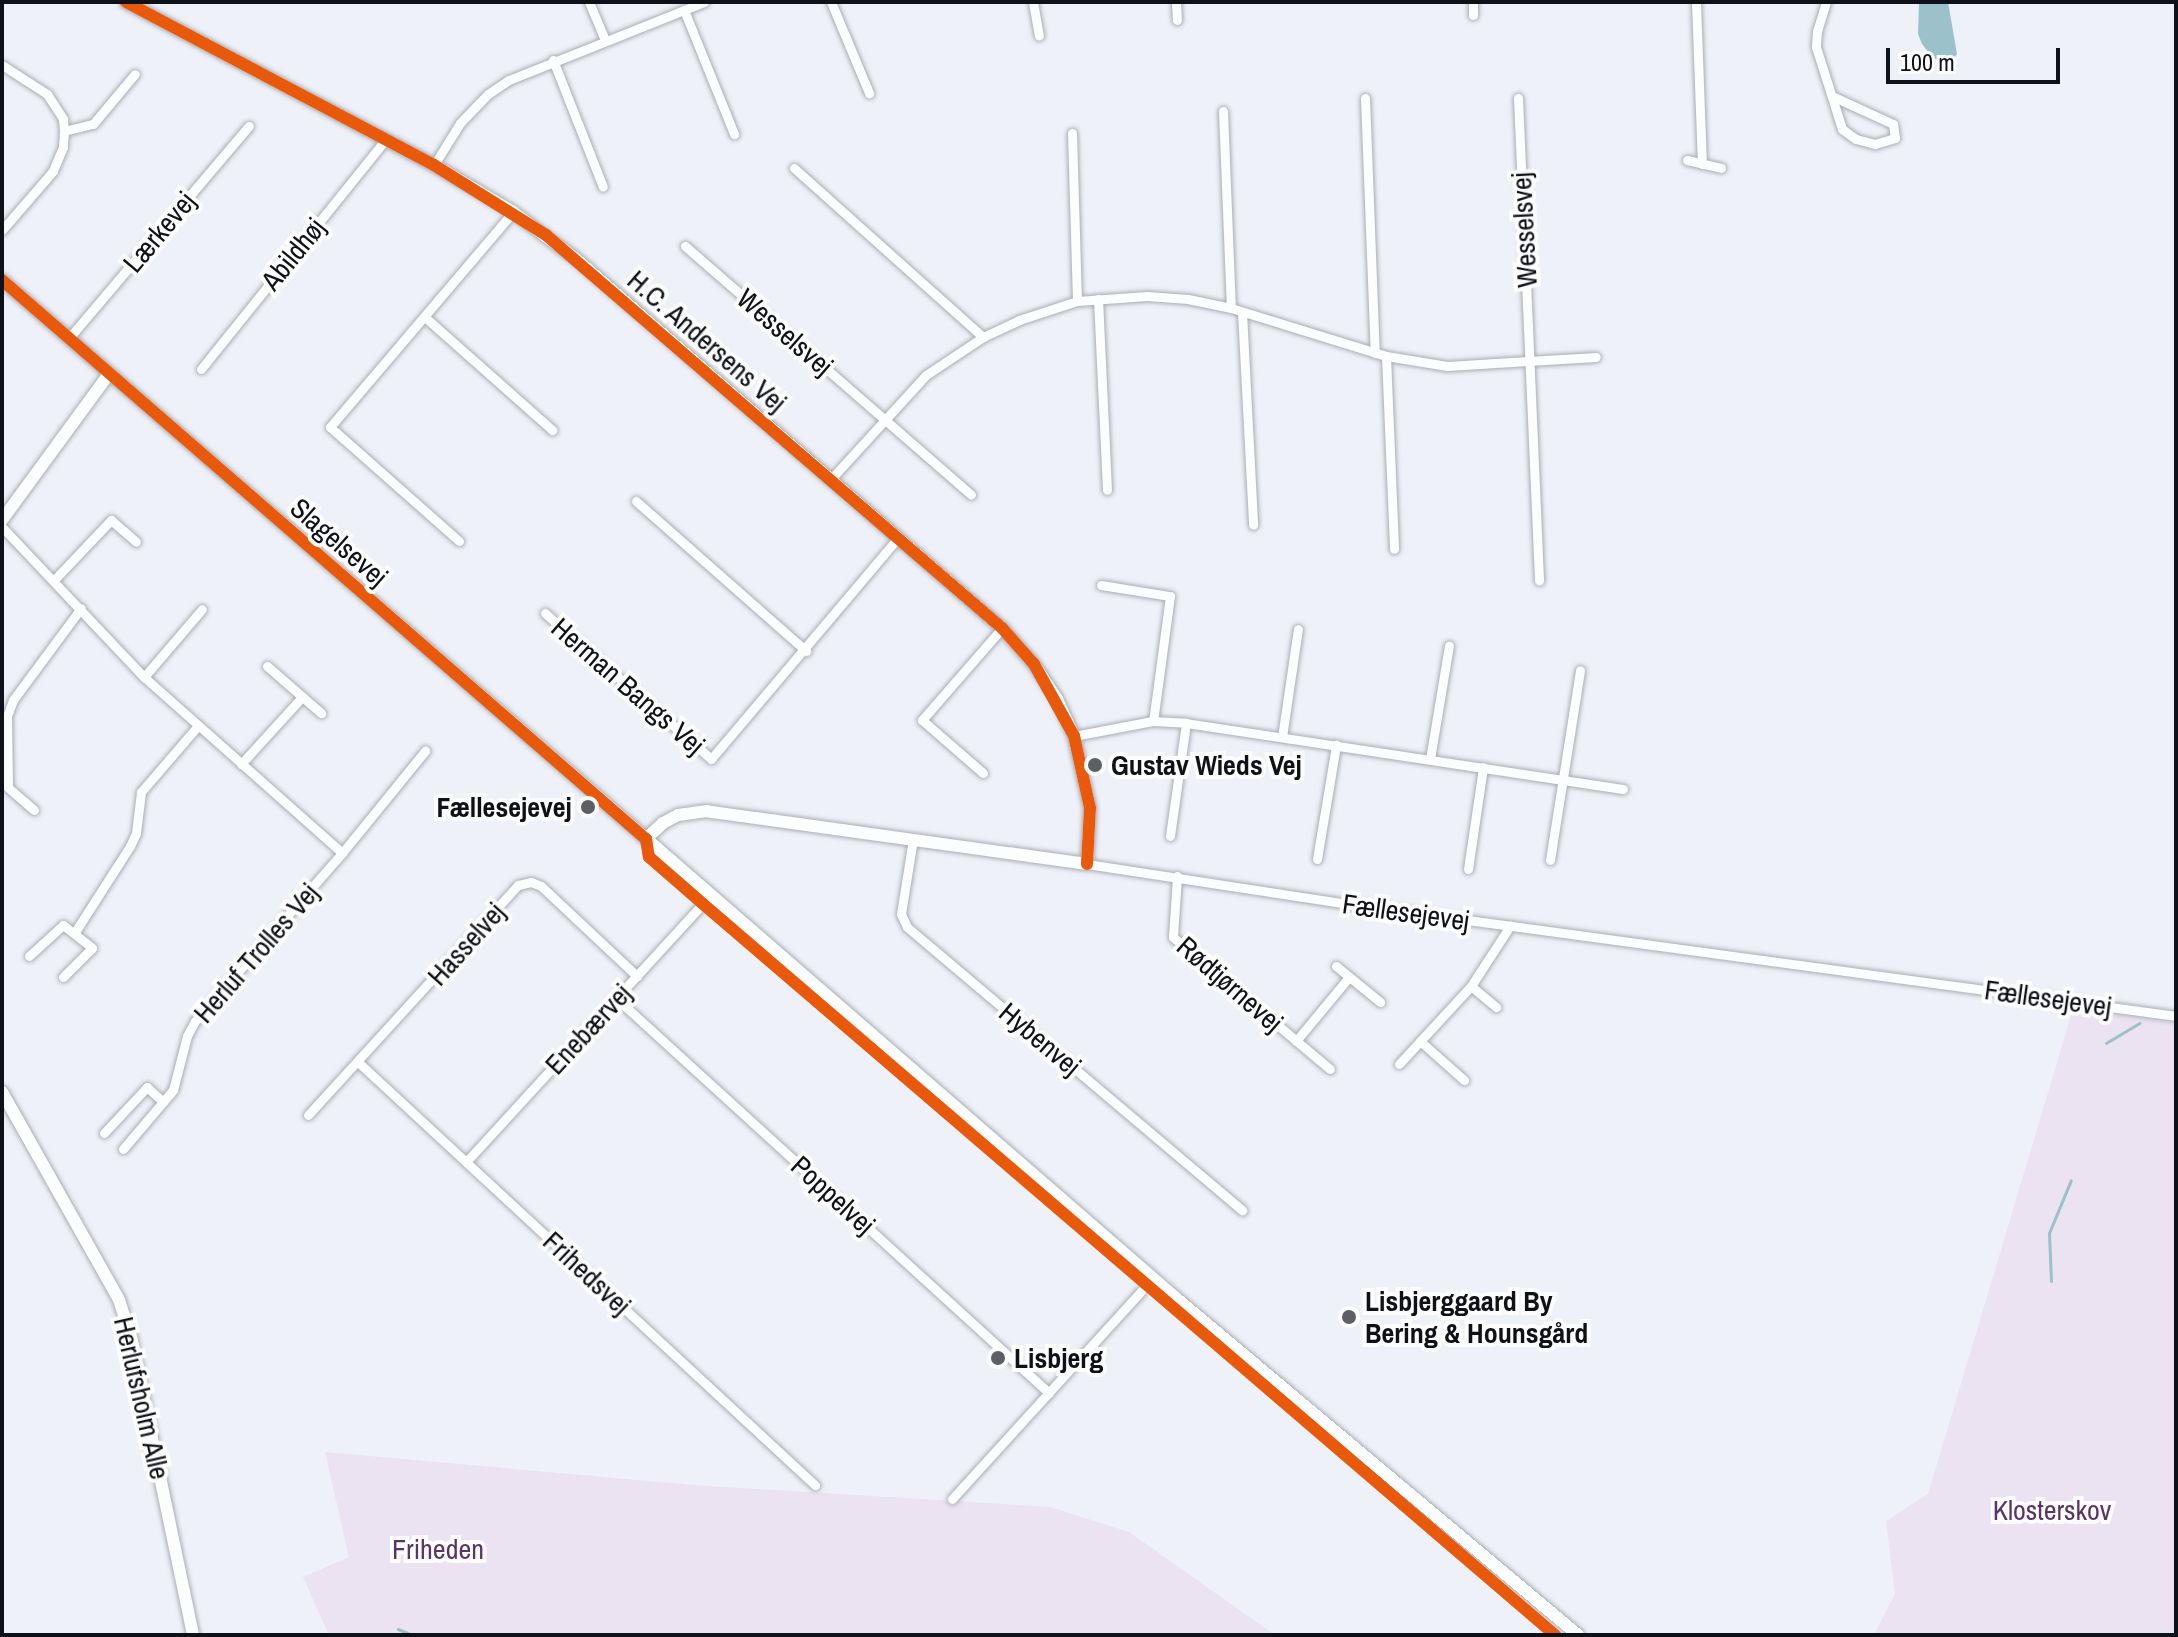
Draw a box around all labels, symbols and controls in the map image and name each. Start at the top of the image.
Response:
scale bar [1890,32,2064,82]
text: 100 m [1900,46,1955,78]
street label: Wesselsvej [1504,171,1544,289]
street label: Lærkevej [116,185,202,279]
street label: Abildhøj [254,211,332,297]
street label: H.C. Andersens Vej [620,263,794,419]
street label: Wesselsvej [730,281,840,383]
street label: Slagelsevej [284,491,394,593]
street label: Herman Bangs Vej [545,611,711,761]
place label: Gustav Wieds Vej [1111,748,1302,782]
marker: Gustav Wieds Vej [1086,756,1104,774]
place label: Fællesejevej [437,790,572,824]
marker: Fællesejevej [579,798,597,816]
street label: Herluf Trolles Vej [186,876,326,1030]
street label: Fællesejevej [1340,886,1472,938]
street label: Hasselvej [420,896,512,992]
street label: Rødtjørnevej [1170,929,1290,1039]
street label: Fællesejevej [1982,972,2114,1024]
street label: Enebærvej [538,977,638,1081]
street label: Hybenvej [993,995,1087,1083]
street label: Poppelvej [784,1149,882,1241]
street label: Frihedsvej [536,1224,638,1322]
place label: Lisbjerggaard By Bering & Hounsgård [1365,1284,1588,1350]
marker: Lisbjerggaard By Bering & Hounsgård [1340,1308,1358,1326]
street label: Herlufsholm Alle [107,1313,177,1483]
place label: Lisbjerg [1014,1341,1103,1375]
marker: Lisbjerg [989,1349,1007,1367]
park label: Klosterskov [1993,1493,2111,1527]
park label: Friheden [392,1532,484,1566]

